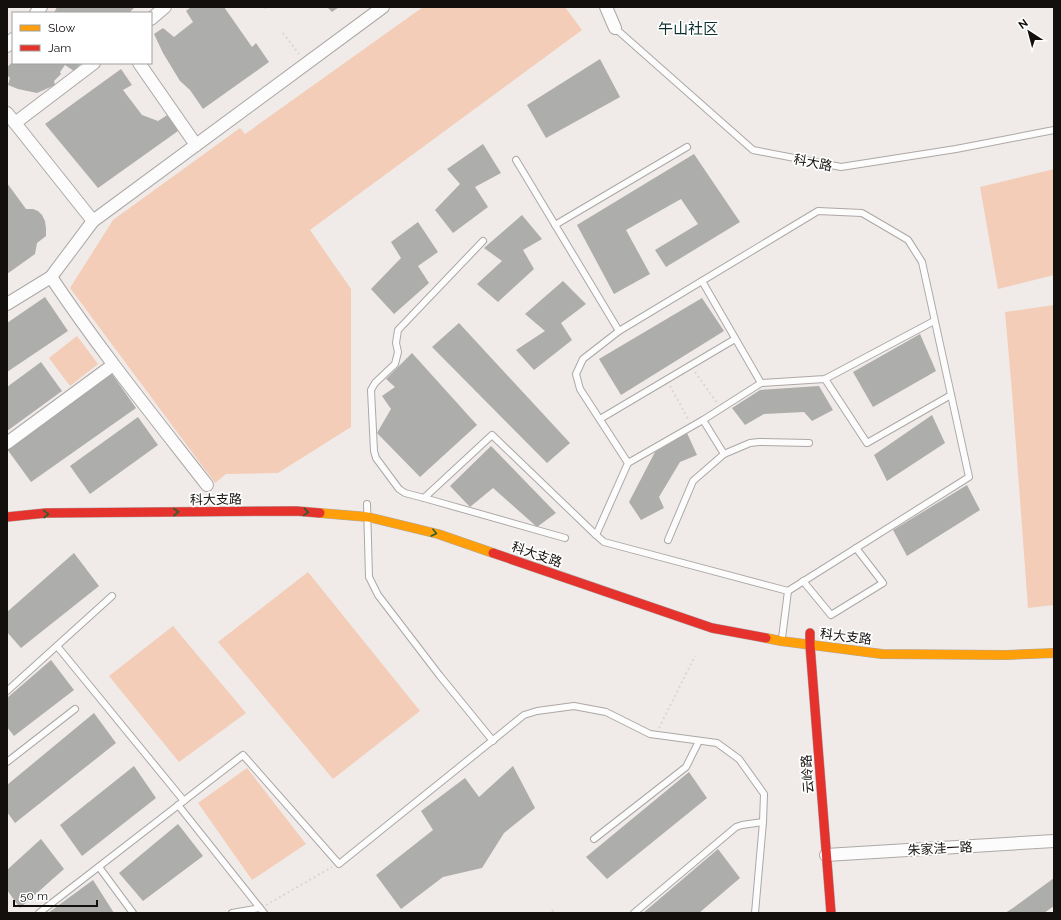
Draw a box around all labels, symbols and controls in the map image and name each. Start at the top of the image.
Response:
legend [12,12,152,64]
north arrow [1009,12,1049,52]
text: N [1016,17,1031,32]
district label: 午山社区 [658,20,718,38]
text: Slow [48,21,75,35]
text: Jam [48,41,71,55]
street label: 科大路 [792,151,833,174]
street label: 科大支路 [190,492,242,507]
one-way arrow [303,507,309,516]
one-way arrow [173,508,179,516]
one-way arrow [43,509,49,518]
one-way arrow [430,528,437,537]
street label: 科大支路 [510,539,564,570]
street label: 科大支路 [819,626,873,647]
street label: 云岭路 [799,754,816,794]
street label: 朱家洼一路 [907,839,973,858]
scale bar [14,882,97,908]
text: 50 m [20,889,48,903]

